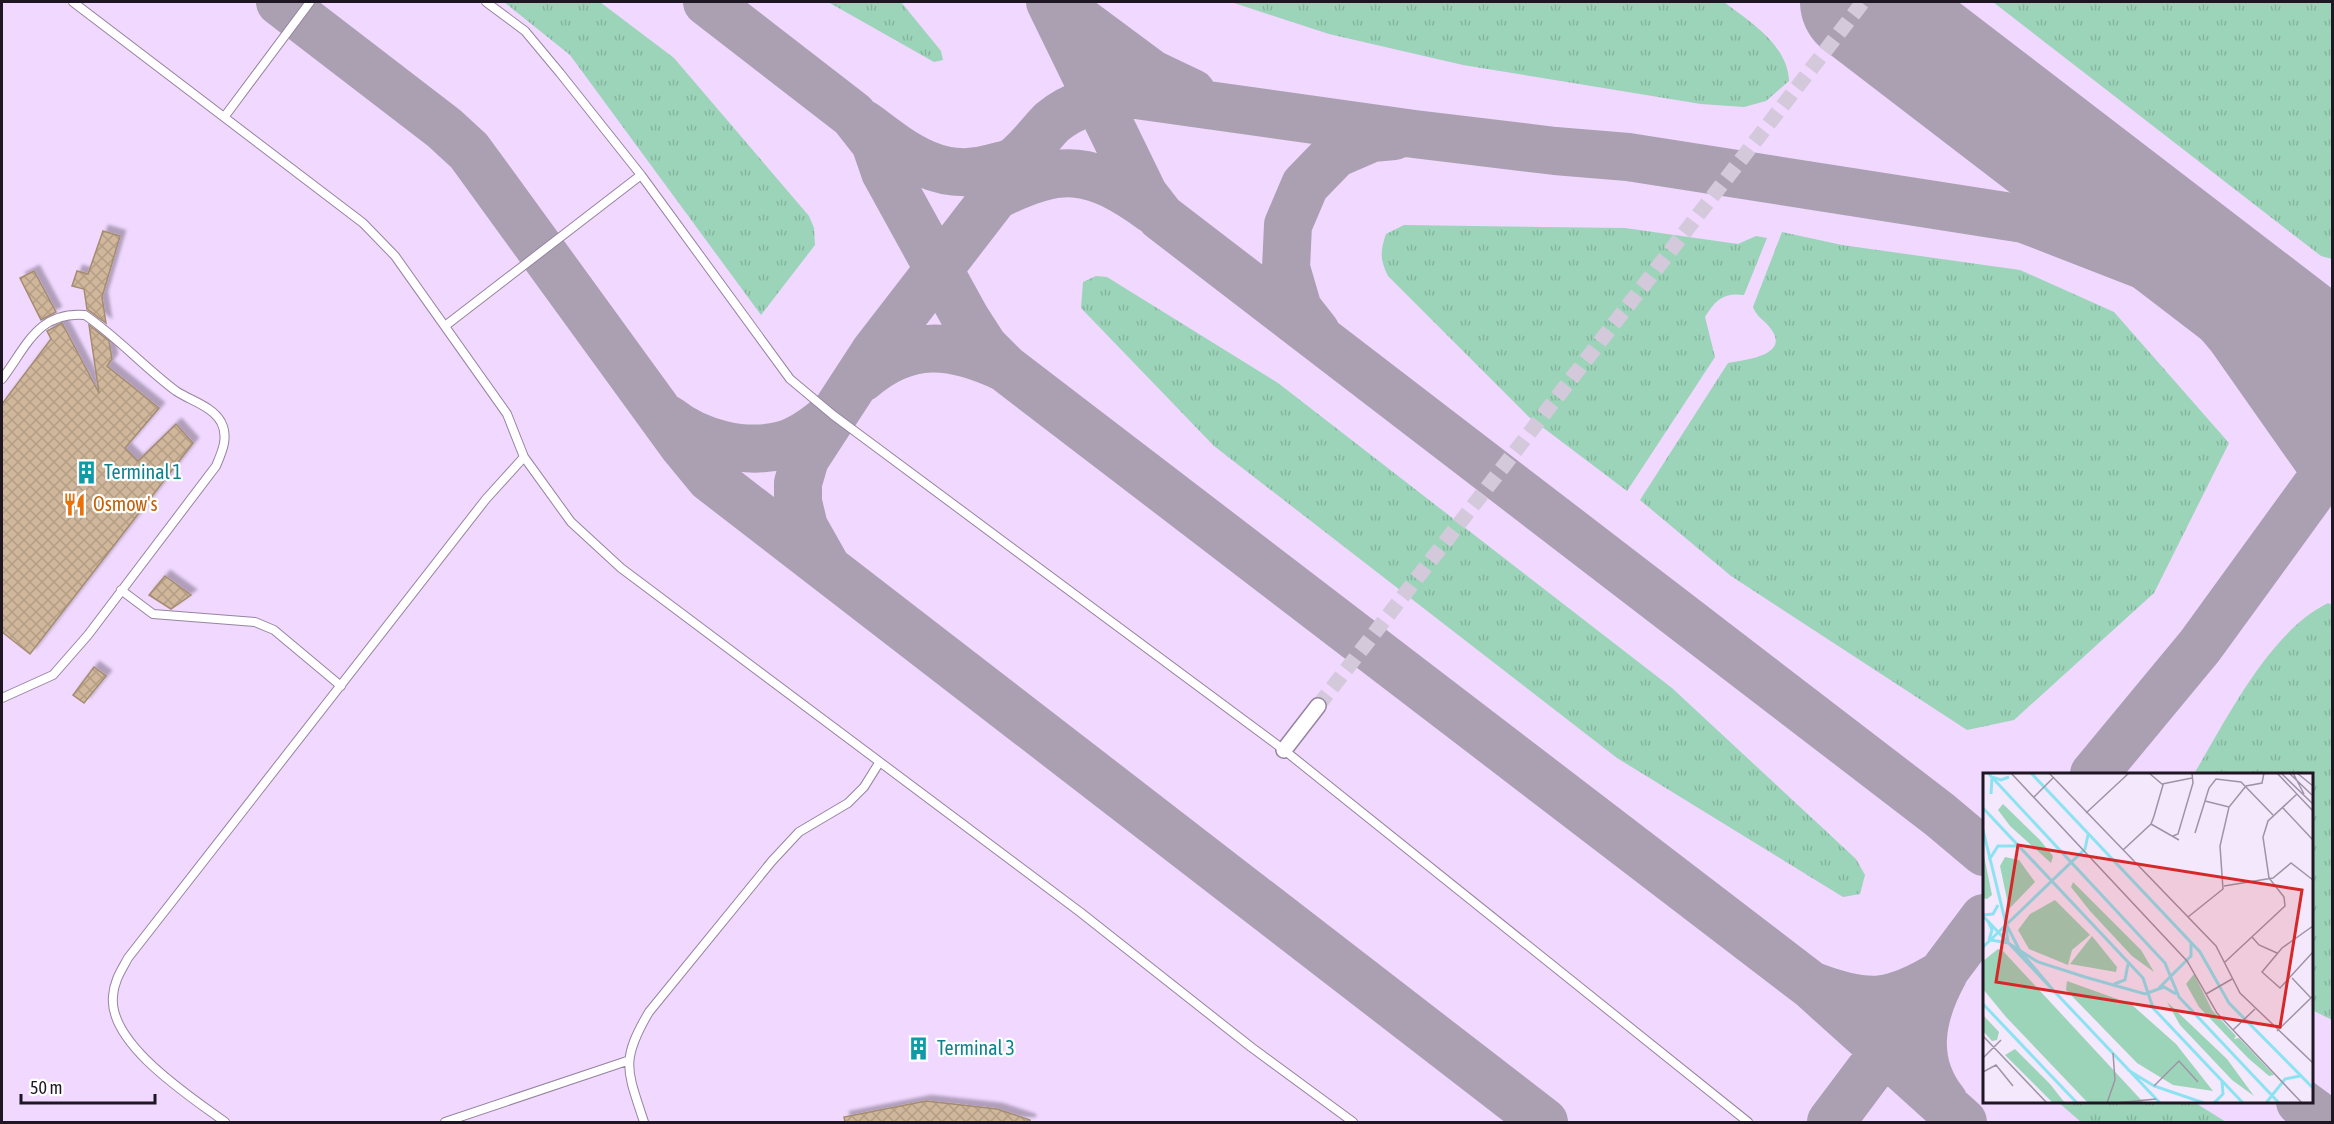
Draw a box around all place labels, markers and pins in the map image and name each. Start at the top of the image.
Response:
building icon: Terminal 1 [73,459,99,485]
place label: Terminal 1 [104,460,182,483]
restaurant icon: Osmow's [62,491,88,517]
place label: Osmow's [93,492,158,515]
building icon: Terminal 3 [906,1035,932,1061]
place label: Terminal 3 [937,1036,1015,1059]

